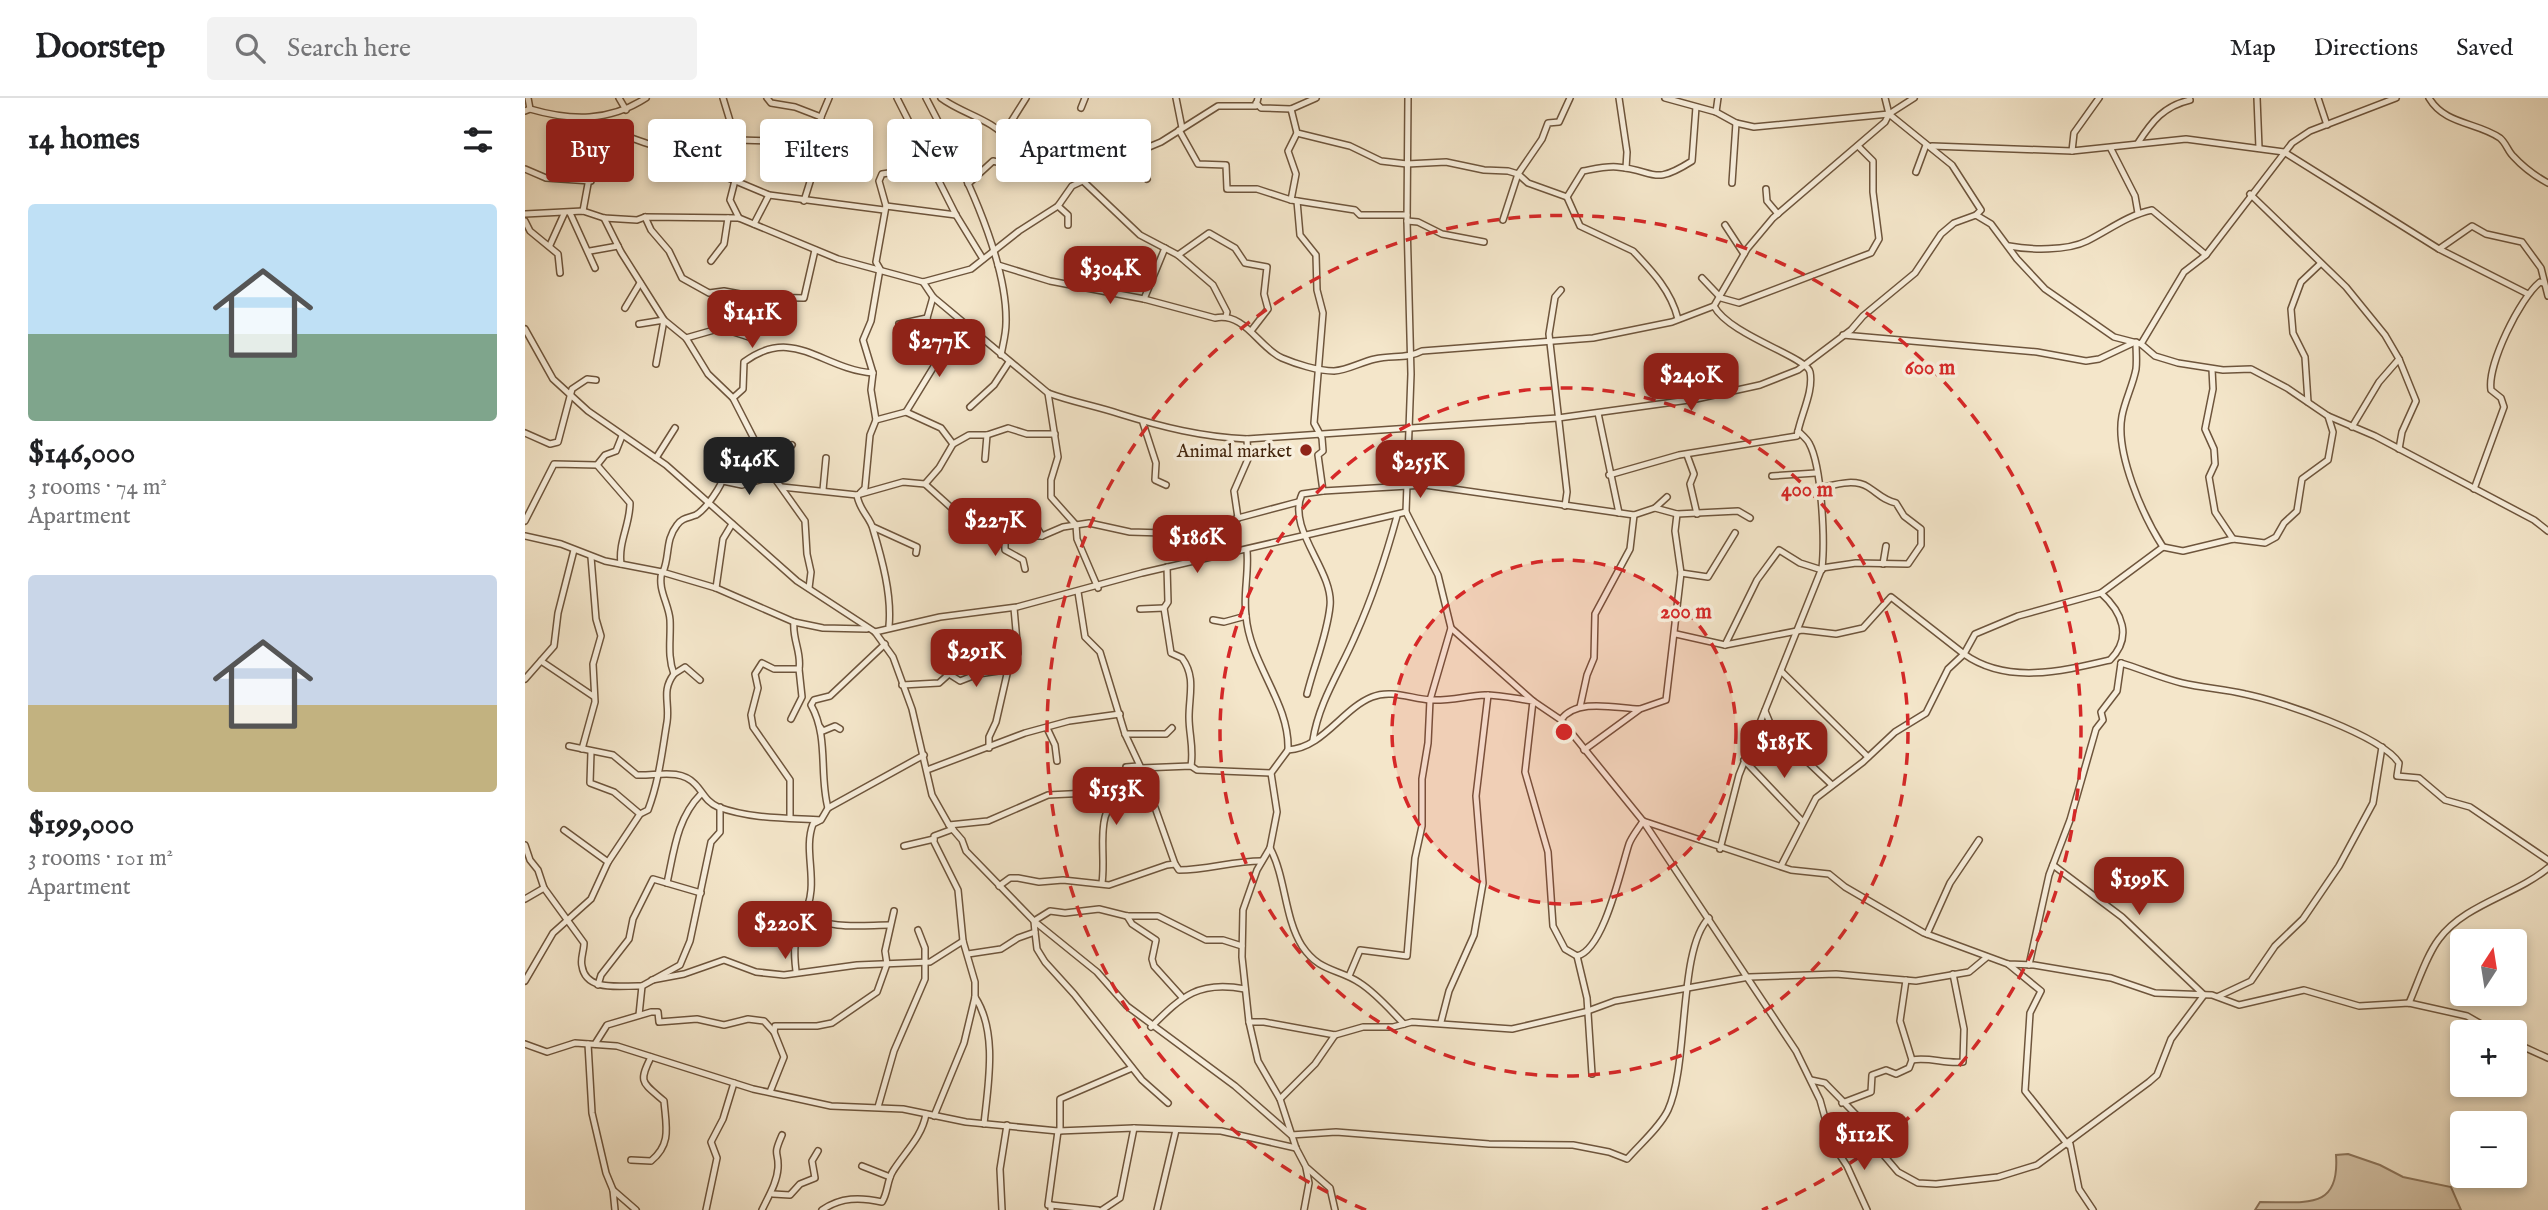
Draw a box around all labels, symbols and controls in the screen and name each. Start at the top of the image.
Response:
search box [207,17,697,80]
text: Doorstep [35,27,165,69]
icon: search [231,29,269,67]
text: Search here [287,32,411,65]
text: Map [2230,33,2276,64]
text: Directions [2314,33,2418,64]
text: Saved [2456,33,2513,64]
chip: Buy [546,119,634,182]
chip: Rent [648,119,746,182]
chip: Filters [760,119,873,182]
chip: New [887,119,982,182]
chip: Apartment [996,119,1151,182]
text: 14 homes [28,121,140,159]
icon: filters [459,121,497,159]
pin: $304K [1061,246,1159,306]
icon: home [200,250,326,376]
text: $304K [1080,254,1140,283]
pin: $141K [703,290,801,350]
text: $141K [723,298,781,327]
pin: $277K [890,320,988,379]
text: $277K [908,327,970,356]
pin: $240K [1642,354,1740,413]
text: 600 m [1905,355,1956,382]
text: $240K [1660,361,1722,390]
text: $146,000 [28,435,135,473]
pin: $146K [700,438,798,497]
place label: Animal market [1176,440,1292,464]
pin: $255K [1371,440,1469,500]
marker: Animal market [1298,442,1314,458]
text: $146K [720,445,778,474]
text: $255K [1392,448,1448,477]
text: 3 rooms · 74 m² [28,473,167,502]
text: 400 m [1781,477,1834,504]
pin: $227K [946,498,1044,558]
text: Apartment [28,502,131,531]
text: $227K [964,506,1026,535]
pin: $186K [1148,516,1246,575]
text: $186K [1169,523,1225,552]
text: 200 m [1660,599,1712,626]
icon: home [200,621,326,747]
pin: $291K [927,630,1025,689]
text: $291K [947,637,1005,666]
centre of rings [1552,720,1576,744]
pin: $185K [1735,720,1833,780]
text: $185K [1756,728,1812,757]
pin: $153K [1067,768,1165,827]
text: $153K [1089,775,1143,804]
text: $199,000 [28,806,134,844]
text: 3 rooms · 101 m² [28,844,173,873]
pin: $199K [2090,858,2188,917]
text: $199K [2110,865,2168,894]
text: Apartment [28,873,131,902]
pin: $220K [736,902,834,961]
text: $220K [754,909,816,938]
north arrow [2450,929,2527,1006]
map controls [2450,929,2527,1188]
button: + [2450,1020,2527,1097]
button: − [2450,1111,2527,1188]
pin: $112K [1815,1112,1913,1172]
text: $112K [1835,1120,1893,1149]

